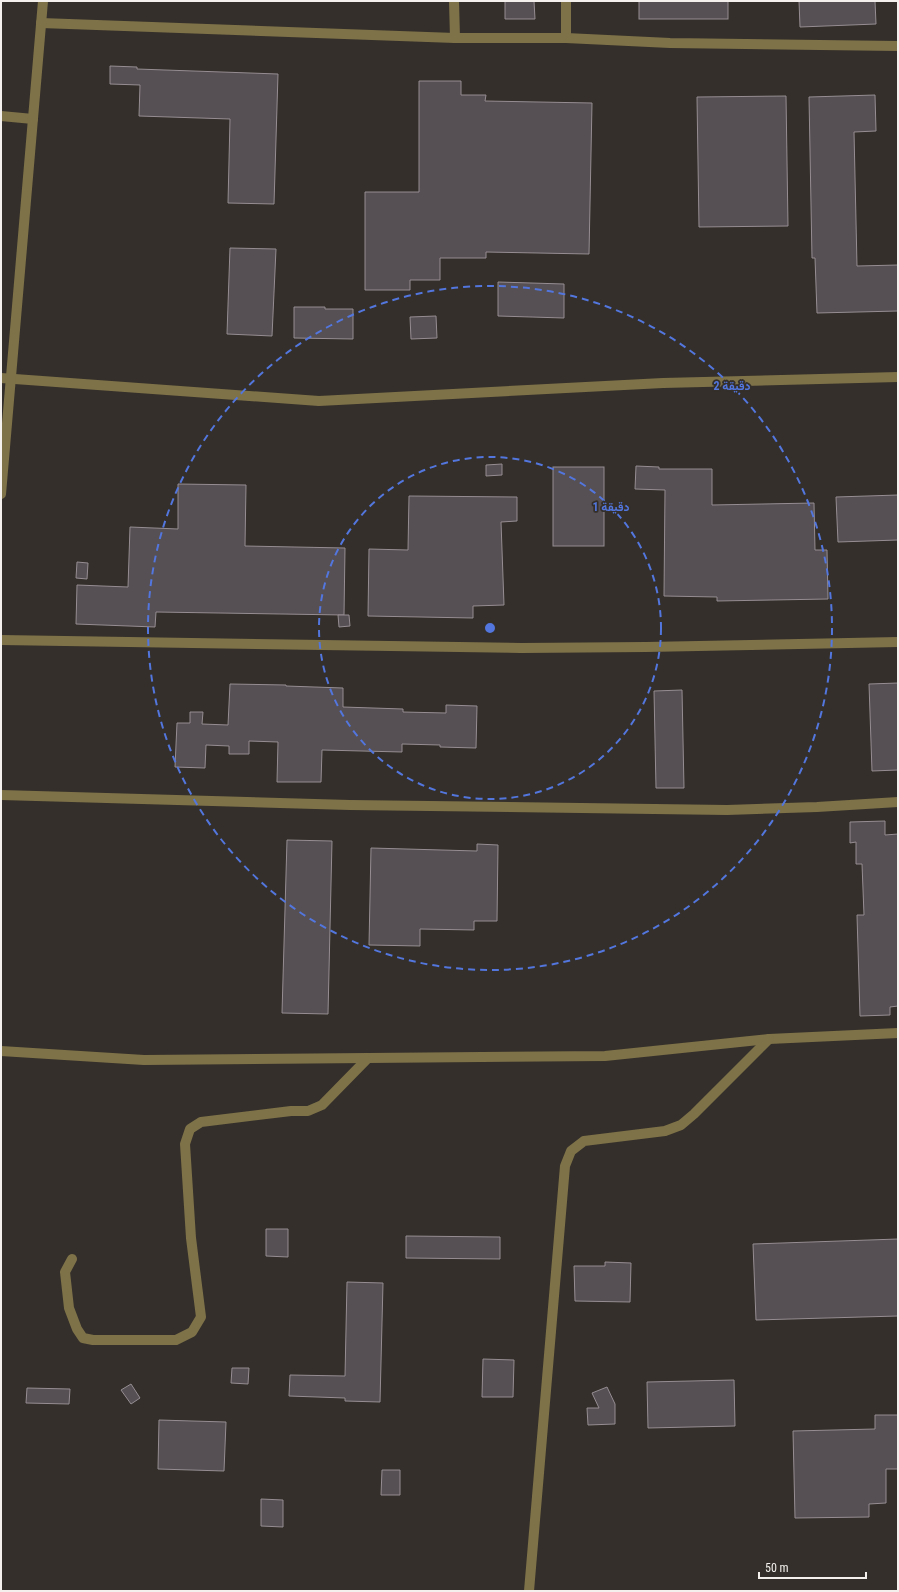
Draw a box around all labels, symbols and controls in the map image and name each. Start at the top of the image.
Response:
text: 2 دقيقة [713,379,751,393]
text: 1 دقيقة [592,500,630,514]
centre of rings [483,621,497,635]
scale bar [759,1554,866,1580]
text: 50 m [765,1561,789,1575]

